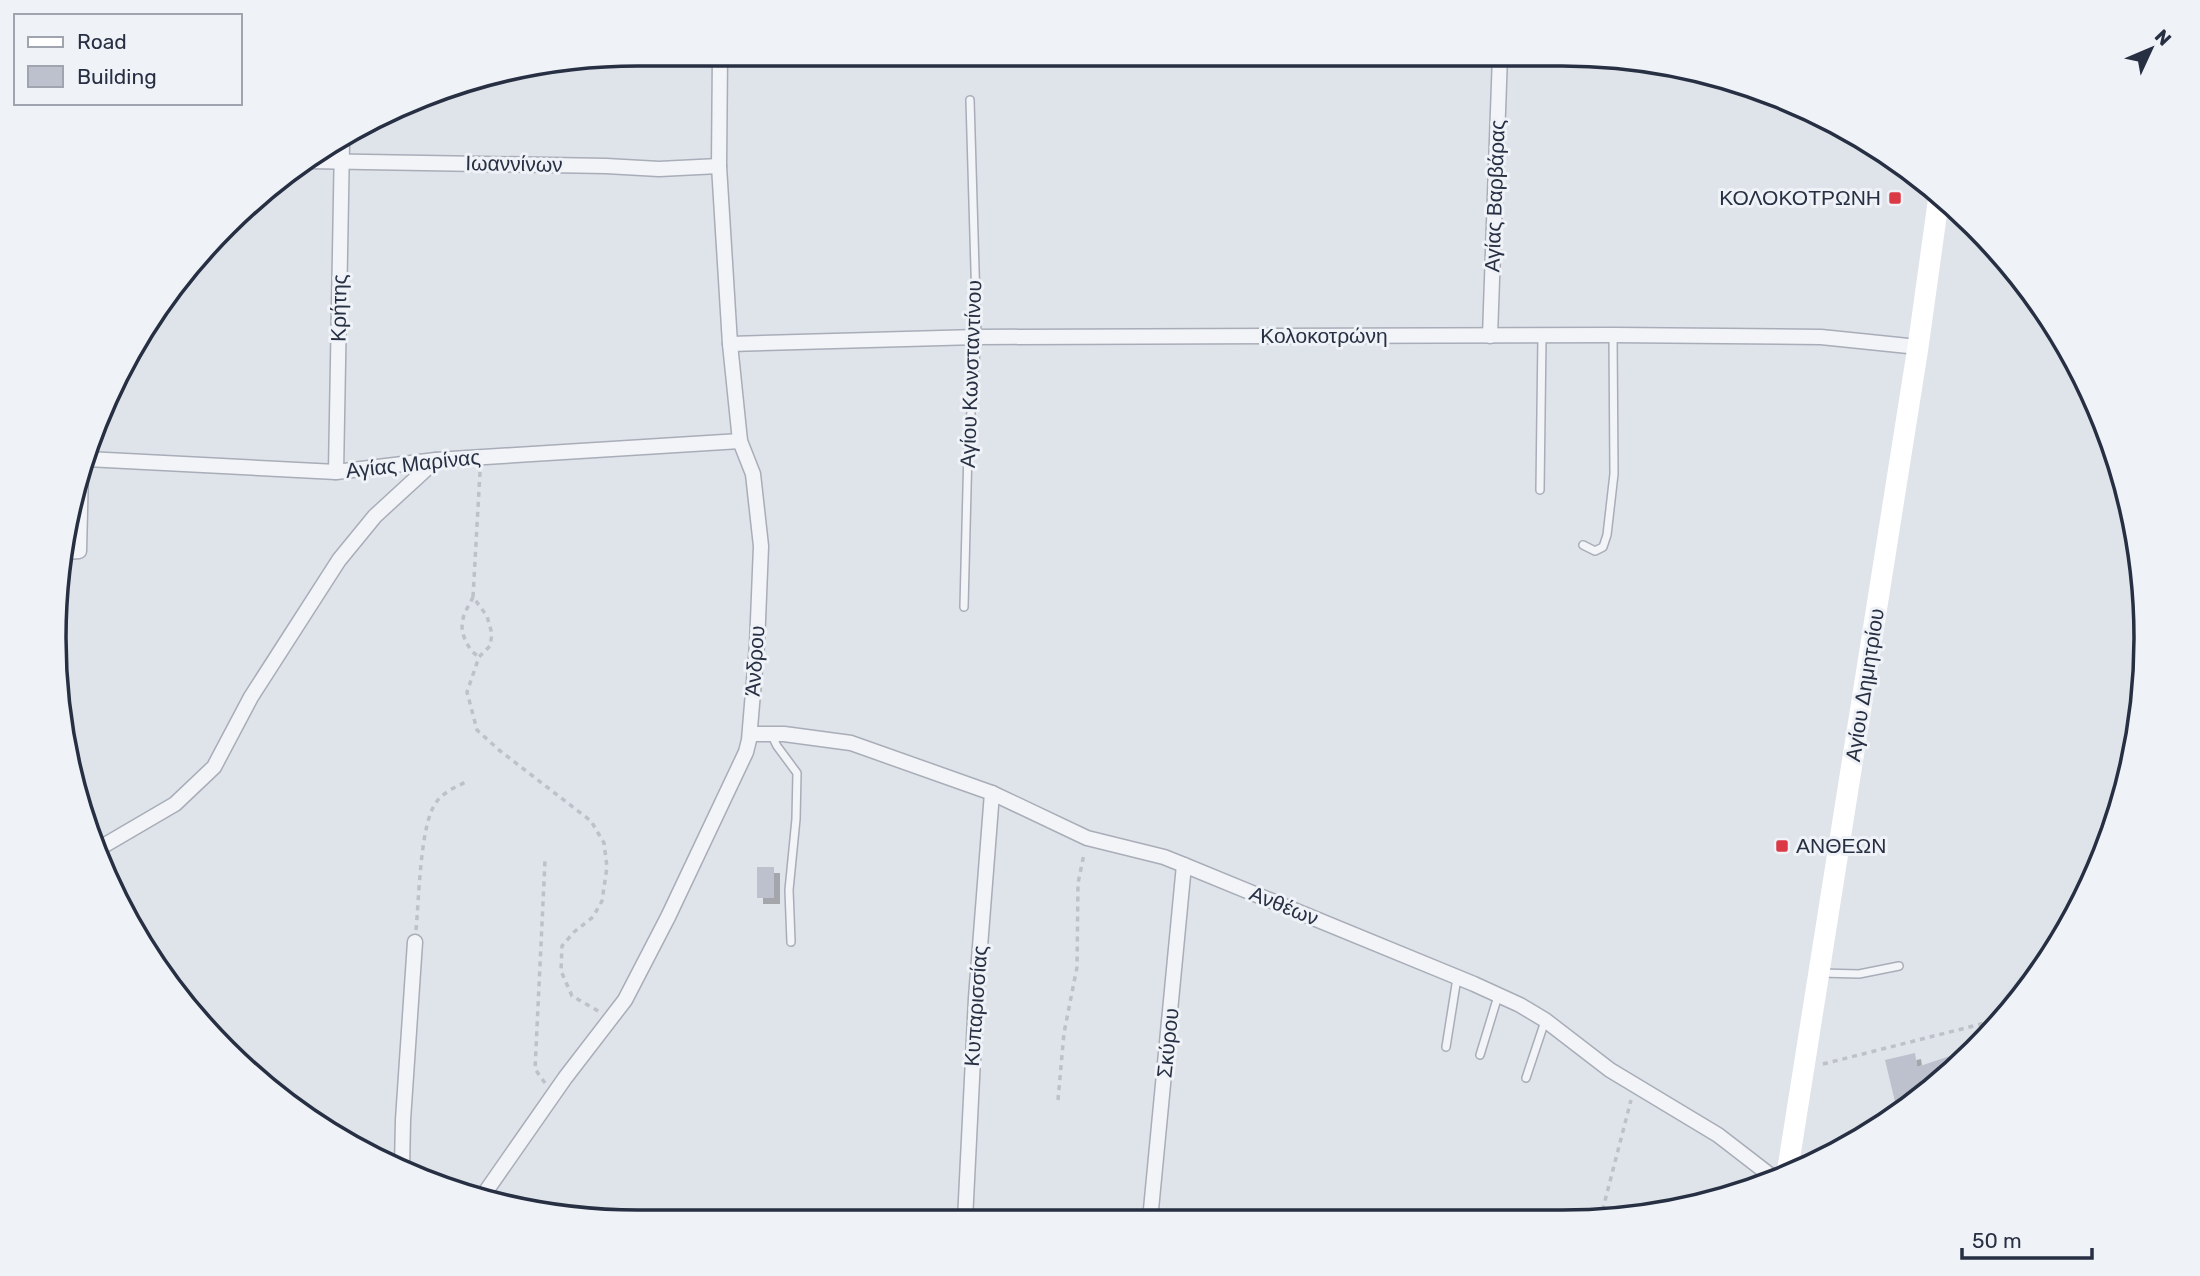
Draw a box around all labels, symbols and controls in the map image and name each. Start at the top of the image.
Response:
legend [14,14,242,105]
north arrow [2116,14,2186,84]
text: N [2150,25,2176,50]
text: Road [77,29,127,54]
text: Building [77,64,157,89]
street label: Αγίας Βαρβάρας [1479,119,1510,273]
street label: Ιωαννίνων [465,150,563,177]
place label: ΚΟΛΟΚΟΤΡΩΝΗ [1719,185,1881,210]
marker: ΚΟΛΟΚΟΤΡΩΝΗ [1887,190,1903,206]
street label: Κρήτης [325,274,352,342]
street label: Αγίου Κωνσταντίνου [955,280,986,468]
street label: Κολοκοτρώνη [1260,323,1388,348]
street label: Αγίας Μαρίνας [344,444,481,483]
street label: Αγίου Δημητρίου [1840,607,1889,763]
street label: Άνδρου [740,625,769,697]
place label: ΑΝΘΕΩΝ [1796,833,1886,858]
marker: ΑΝΘΕΩΝ [1774,838,1790,854]
street label: Ανθέων [1246,880,1322,931]
street label: Κυπαρισσίας [959,945,992,1067]
street label: Σκύρου [1151,1007,1184,1079]
scale bar [1962,1216,2092,1260]
text: 50 m [1972,1228,2022,1253]

